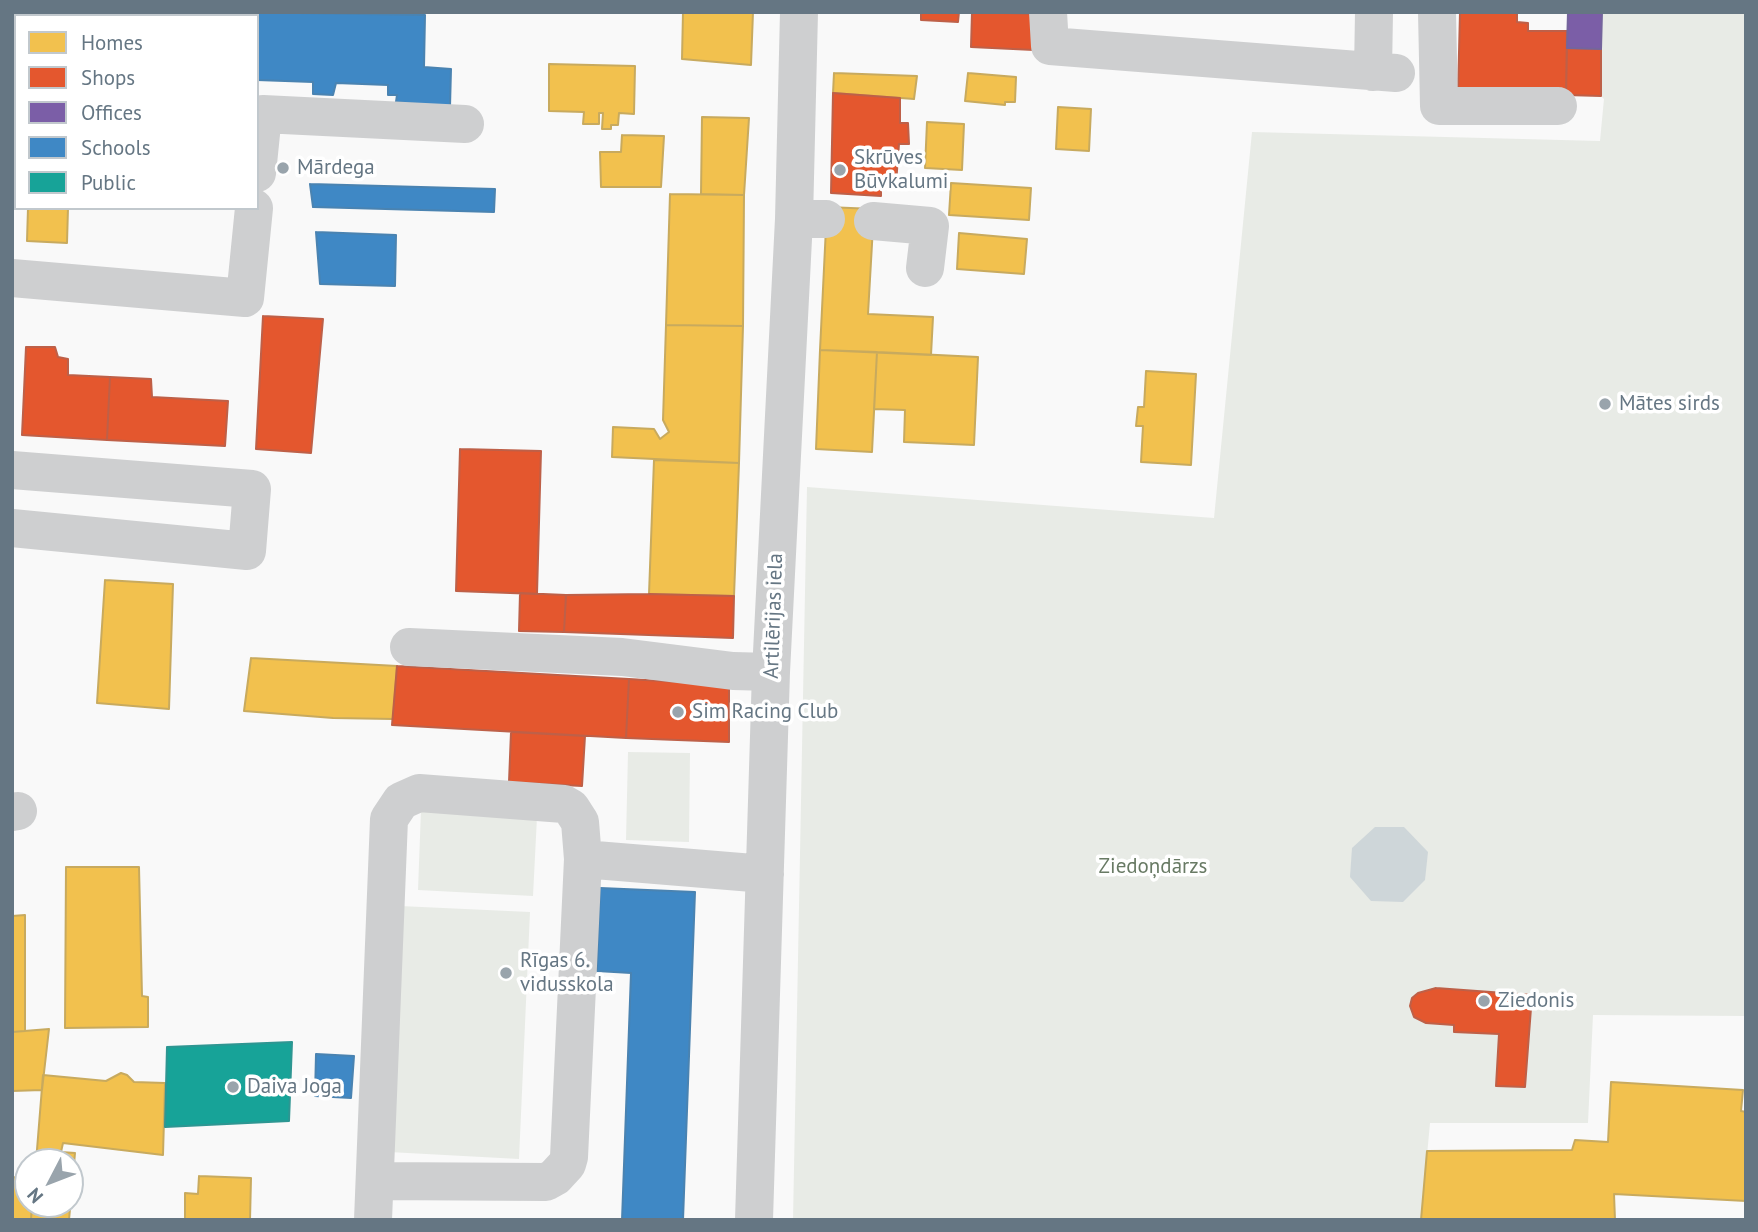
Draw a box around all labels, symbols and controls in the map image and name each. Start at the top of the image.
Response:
legend [14,14,259,210]
text: Homes [81,29,143,56]
text: Shops [81,64,135,91]
text: Offices [81,99,142,126]
text: Schools [81,134,151,161]
place label: Skrūves Būvkalumi [854,145,948,195]
place label: Mārdega [297,155,375,181]
marker: Mārdega [275,160,291,176]
marker: Skrūves Būvkalumi [832,162,848,178]
text: Public [81,169,136,196]
place label: Mātes sirds [1619,391,1720,417]
marker: Mātes sirds [1597,396,1613,412]
street label: Artilērijas iela [759,553,789,679]
place label: Sim Racing Club [692,699,838,725]
marker: Sim Racing Club [670,704,686,720]
park label: Ziedoņdārzs [1099,854,1207,880]
place label: Rīgas 6. vidusskola [520,948,614,998]
marker: Rīgas 6. vidusskola [498,965,514,981]
place label: Ziedonis [1498,988,1574,1014]
marker: Ziedonis [1476,993,1492,1009]
place label: Daiva Joga [247,1074,342,1100]
marker: Daiva Joga [225,1079,241,1095]
north arrow [14,1148,84,1218]
text: N [22,1183,48,1208]

